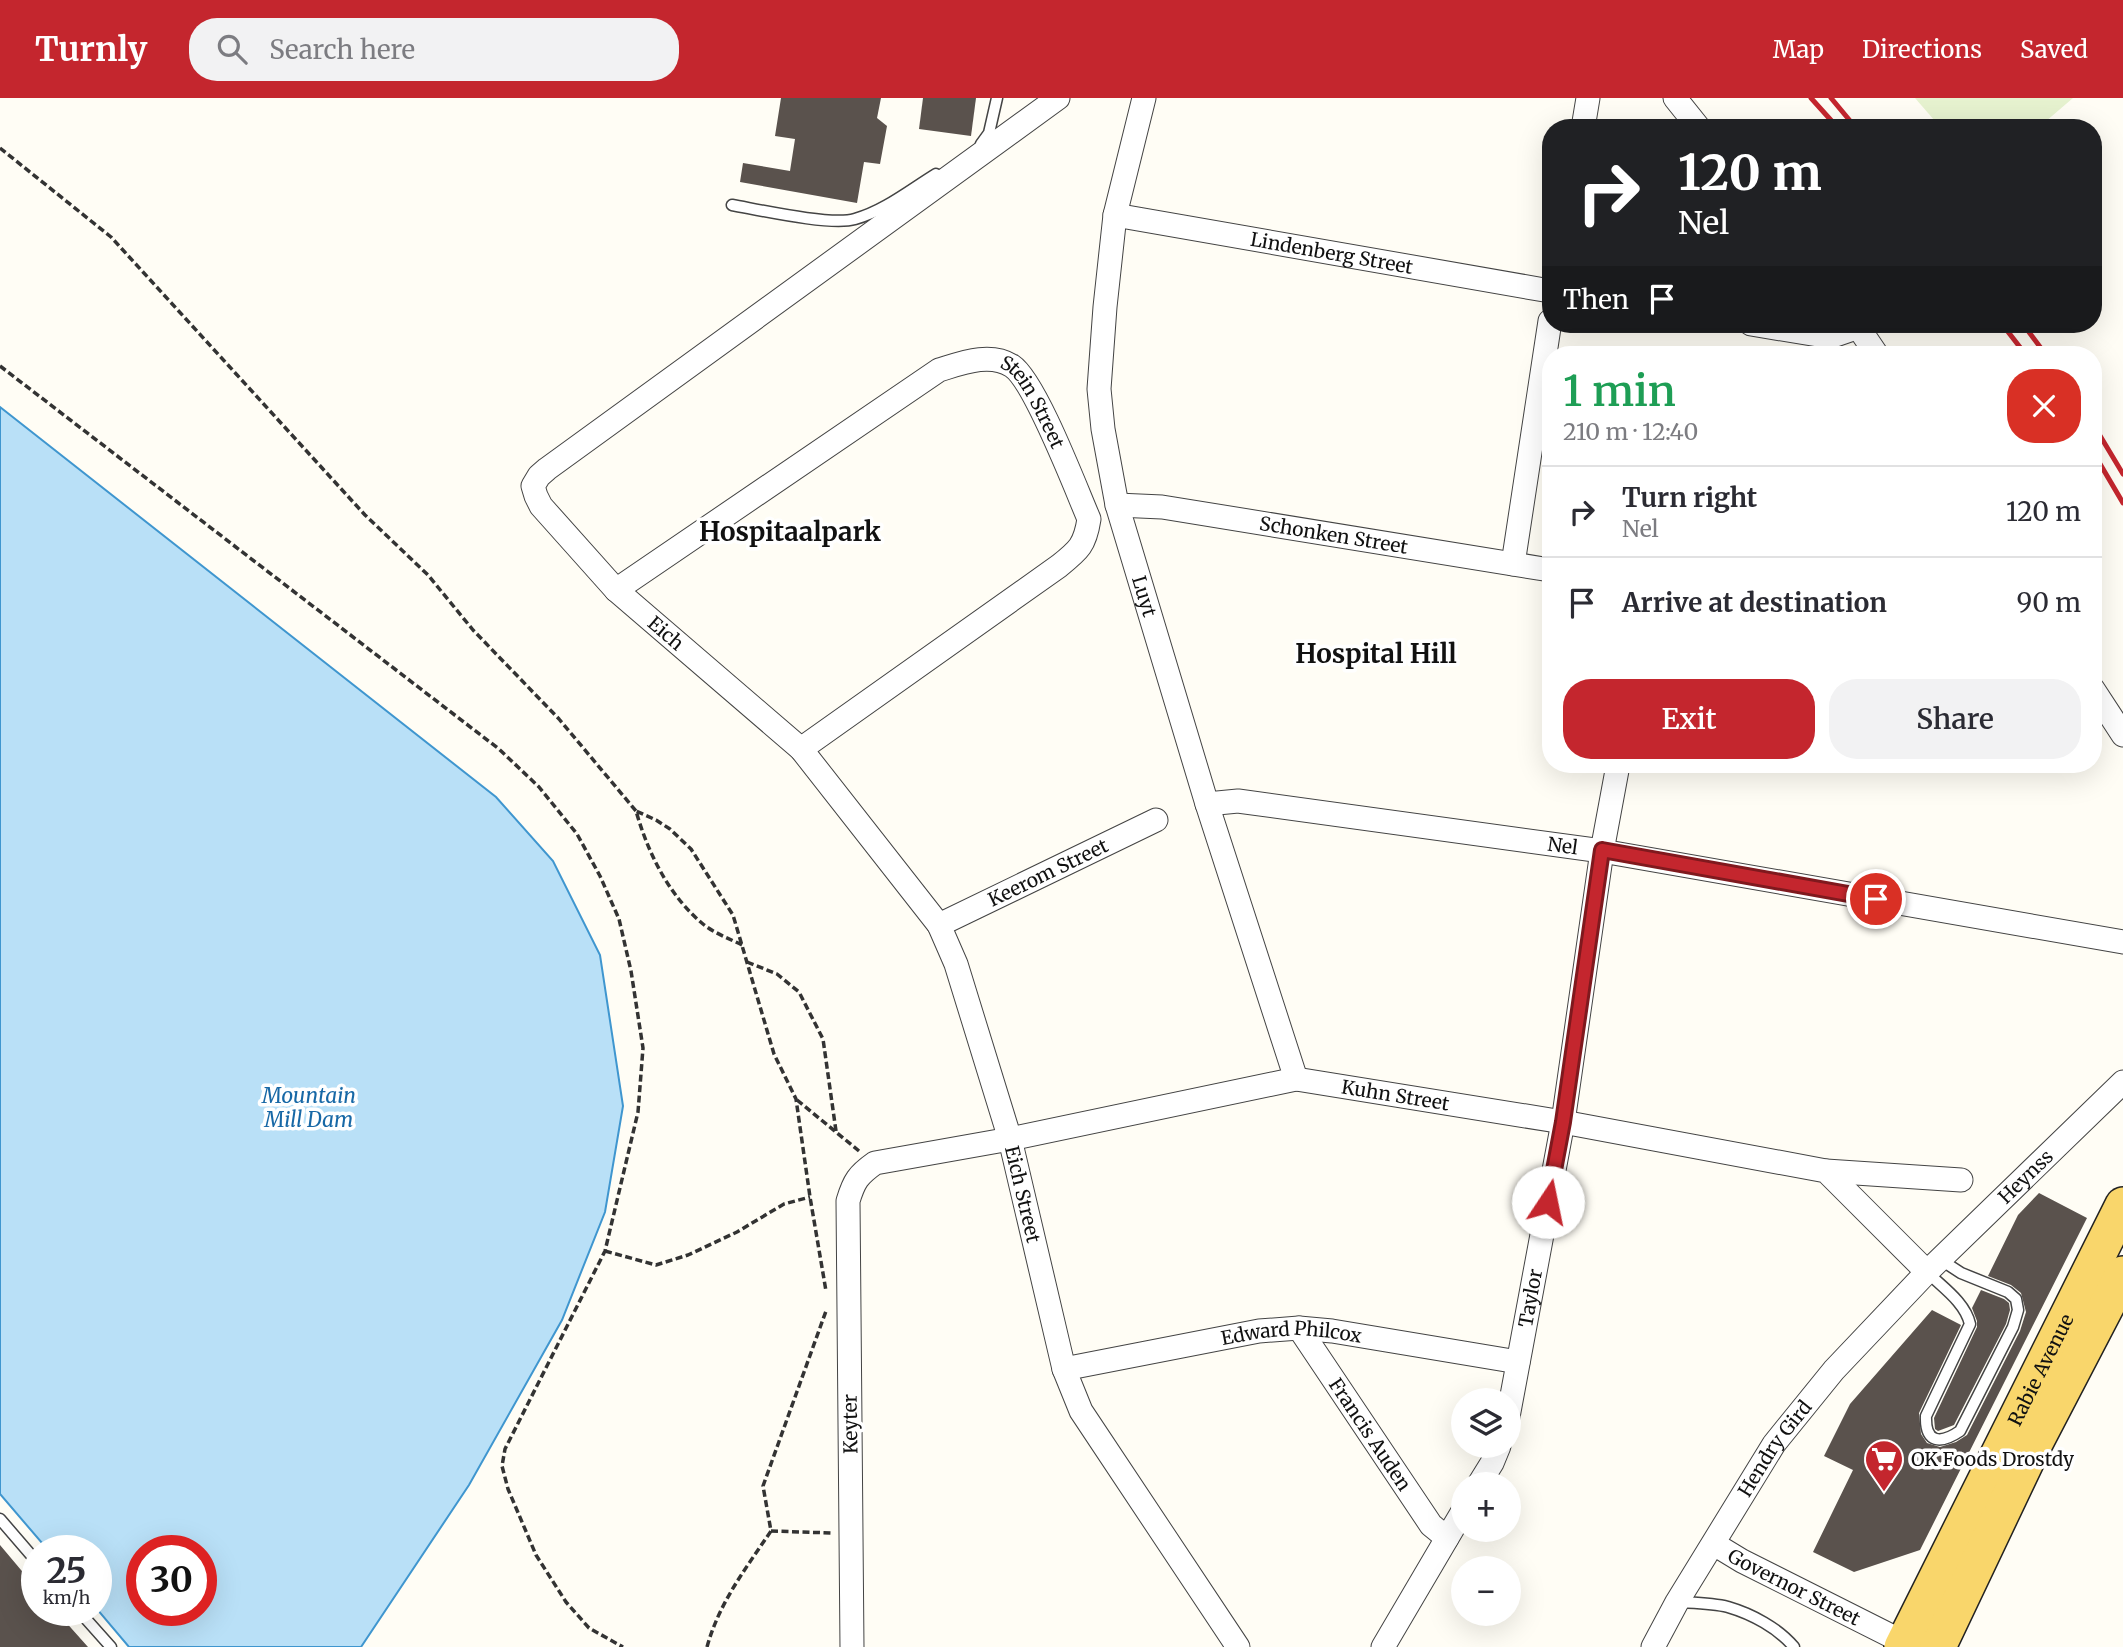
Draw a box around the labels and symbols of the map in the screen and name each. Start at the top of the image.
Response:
street label: Lindenberg Street [1249,227,1415,279]
street label: Stein Street [997,350,1070,453]
street label: Schonken Street [1258,511,1410,559]
district label: Hospitaalpark [699,515,881,548]
street label: Luyt [1127,573,1162,620]
street label: Eich [643,611,689,655]
district label: Hospital Hill [1295,637,1457,670]
street label: Nel [1546,832,1580,860]
street label: Keerom Street [984,833,1112,911]
pin [1846,869,1906,929]
street label: Kuhn Street [1340,1075,1452,1116]
water label: Mountain Mill Dam [261,1082,356,1133]
street label: Eich Street [1000,1143,1046,1246]
street label: Heynss [1993,1144,2058,1209]
position arrow [1511,1165,1585,1239]
street label: Taylor [1513,1267,1547,1329]
street label: Rabie Avenue [2003,1310,2079,1430]
street label: Edward Philcox [1219,1316,1364,1350]
street label: Francis Auden [1324,1373,1417,1496]
street label: Keyter [837,1393,863,1454]
street label: Hendry Gird [1733,1395,1817,1501]
supermarket icon: OK Foods Drostdy [1863,1438,1905,1493]
place label: OK Foods Drostdy [1911,1447,2074,1471]
speed limit sign: 30 [126,1535,217,1626]
street label: Governor Street [1723,1543,1865,1631]

